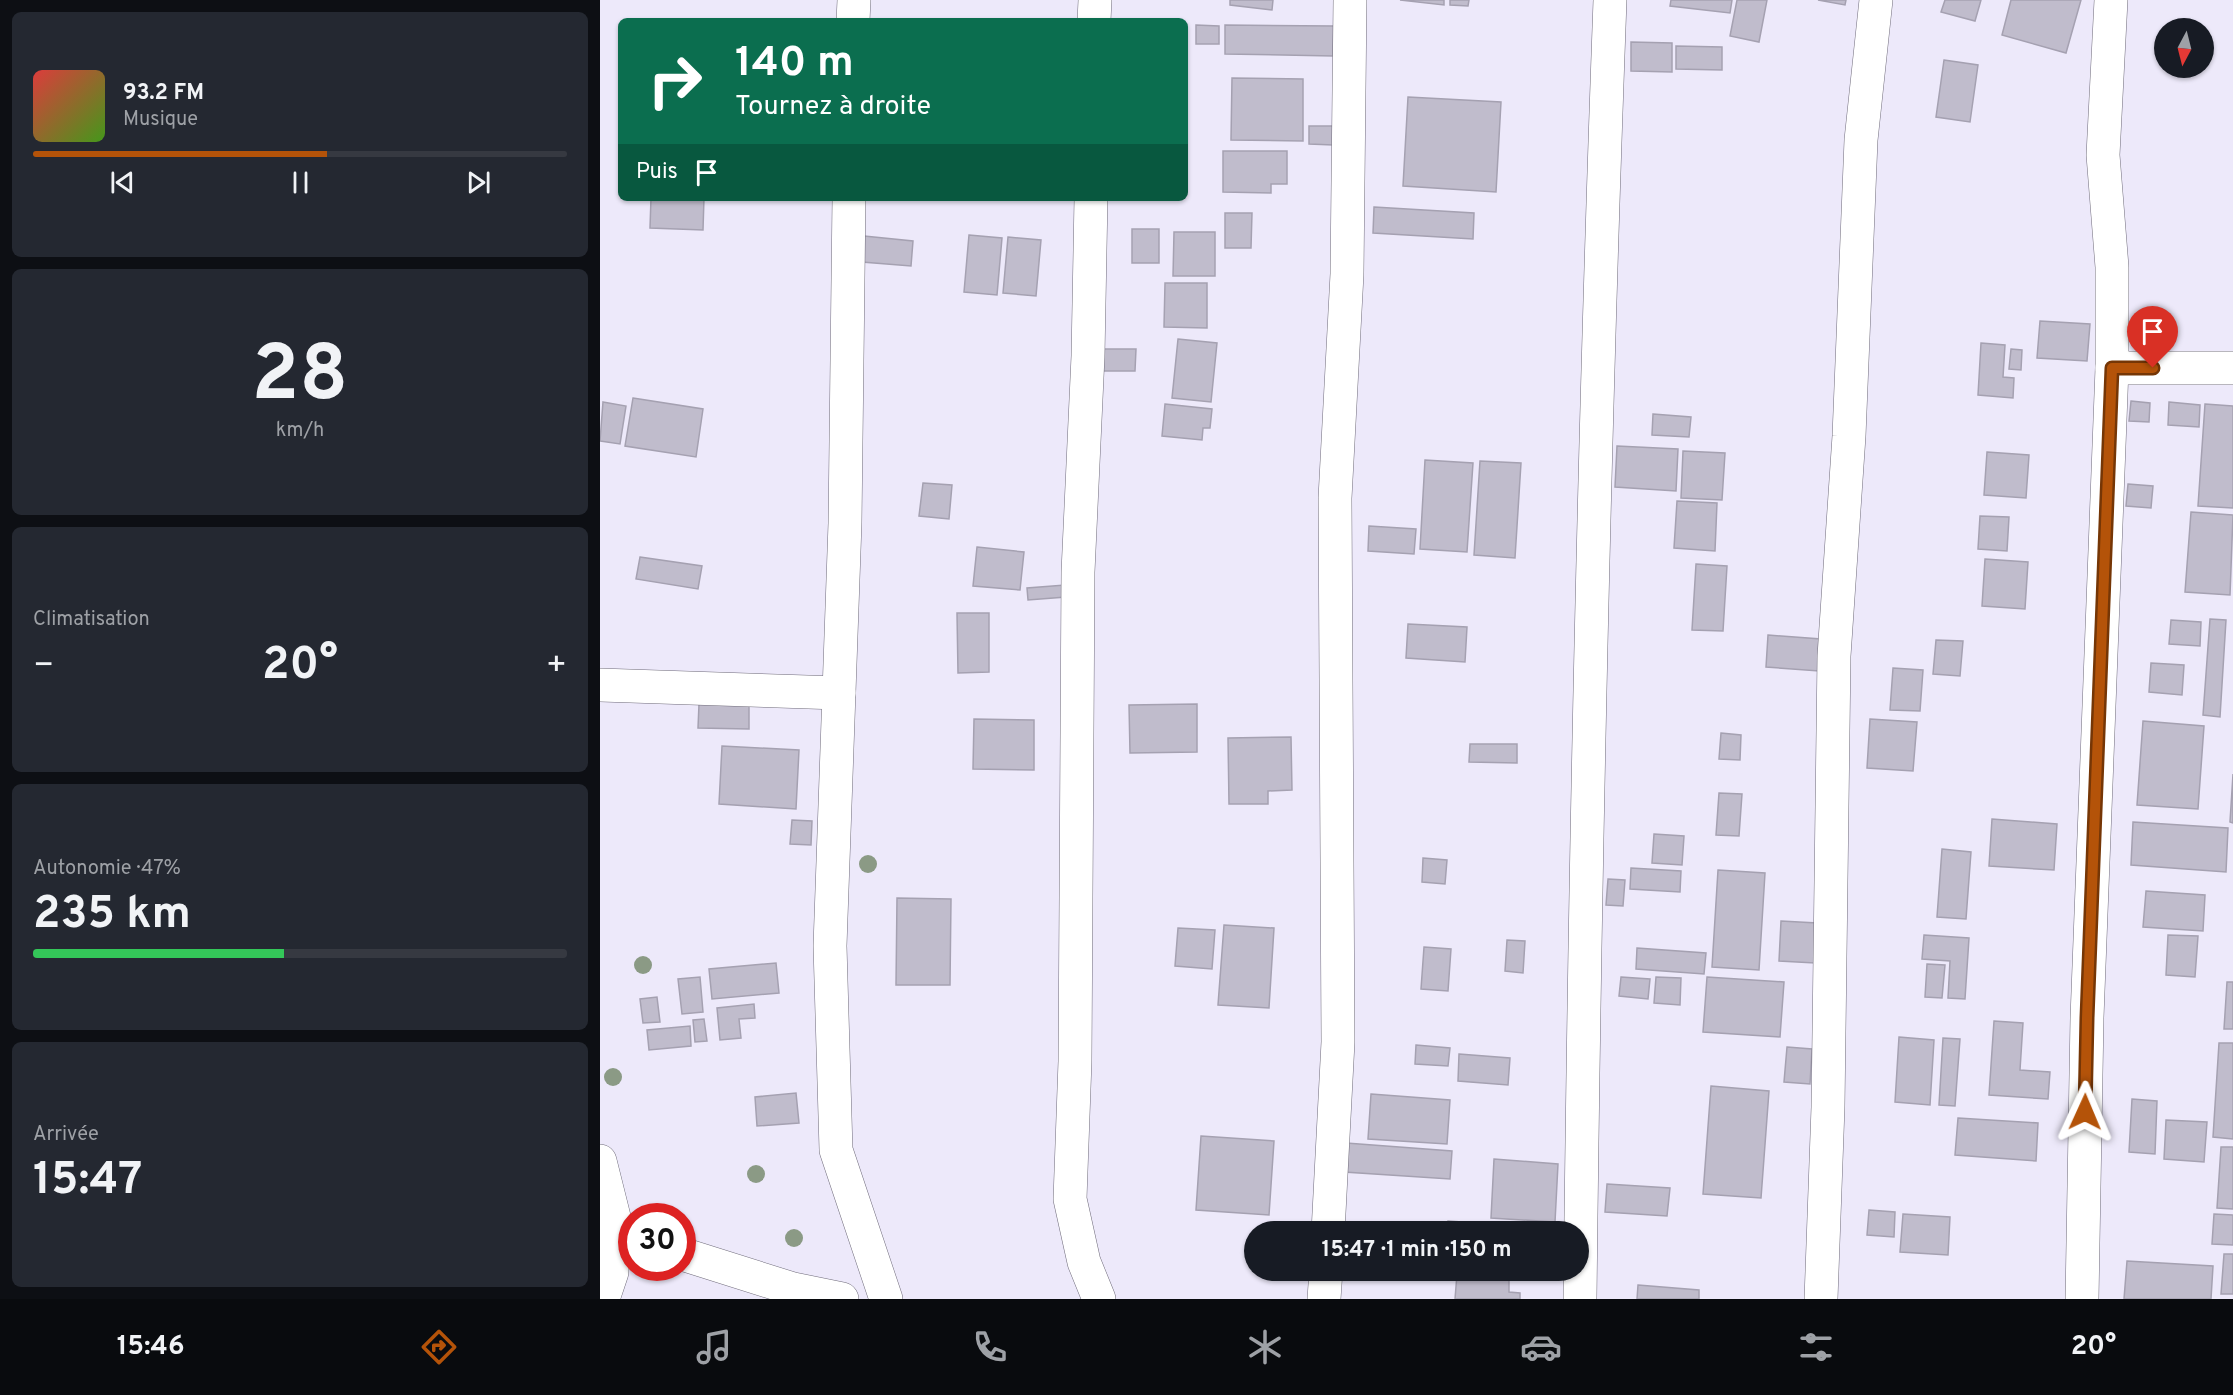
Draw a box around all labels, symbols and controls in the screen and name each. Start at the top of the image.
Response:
north arrow [2154,18,2214,78]
map controls [2154,18,2214,78]
text: 140 m [735,38,854,91]
icon: right [636,42,714,120]
text: 93.2 FM [123,80,204,107]
text: Tournez à droite [735,90,931,124]
text: Musique [123,107,198,133]
icon: arrive [690,156,723,189]
text: Puis [636,159,678,186]
icon: previous [106,166,139,199]
icon: pause [284,166,317,199]
icon: next [462,166,495,199]
pin [2127,306,2178,368]
icon: arrive [2136,315,2169,348]
text: 28 [252,329,348,428]
text: km/h [276,418,324,444]
text: Climatisation [33,607,150,633]
text: 20° [262,638,338,695]
text: − [33,646,54,688]
text: + [546,646,567,688]
text: Autonomie · 47% [33,856,181,882]
text: 235 km [33,887,191,944]
position arrow [2053,1080,2117,1144]
text: Arrivée [33,1122,99,1148]
text: 15:47 [33,1153,143,1210]
speed limit sign: 30 [618,1203,696,1281]
text: 15:47 · 1 min · 150 m [1322,1237,1511,1264]
icon: directions [418,1326,460,1368]
icon: music [693,1326,735,1368]
icon: phone [969,1326,1011,1368]
icon: climate [1244,1326,1286,1368]
icon: car [1520,1326,1562,1368]
icon: filters [1795,1326,1837,1368]
text: 15:46 [117,1330,185,1364]
text: 20° [2071,1330,2116,1364]

